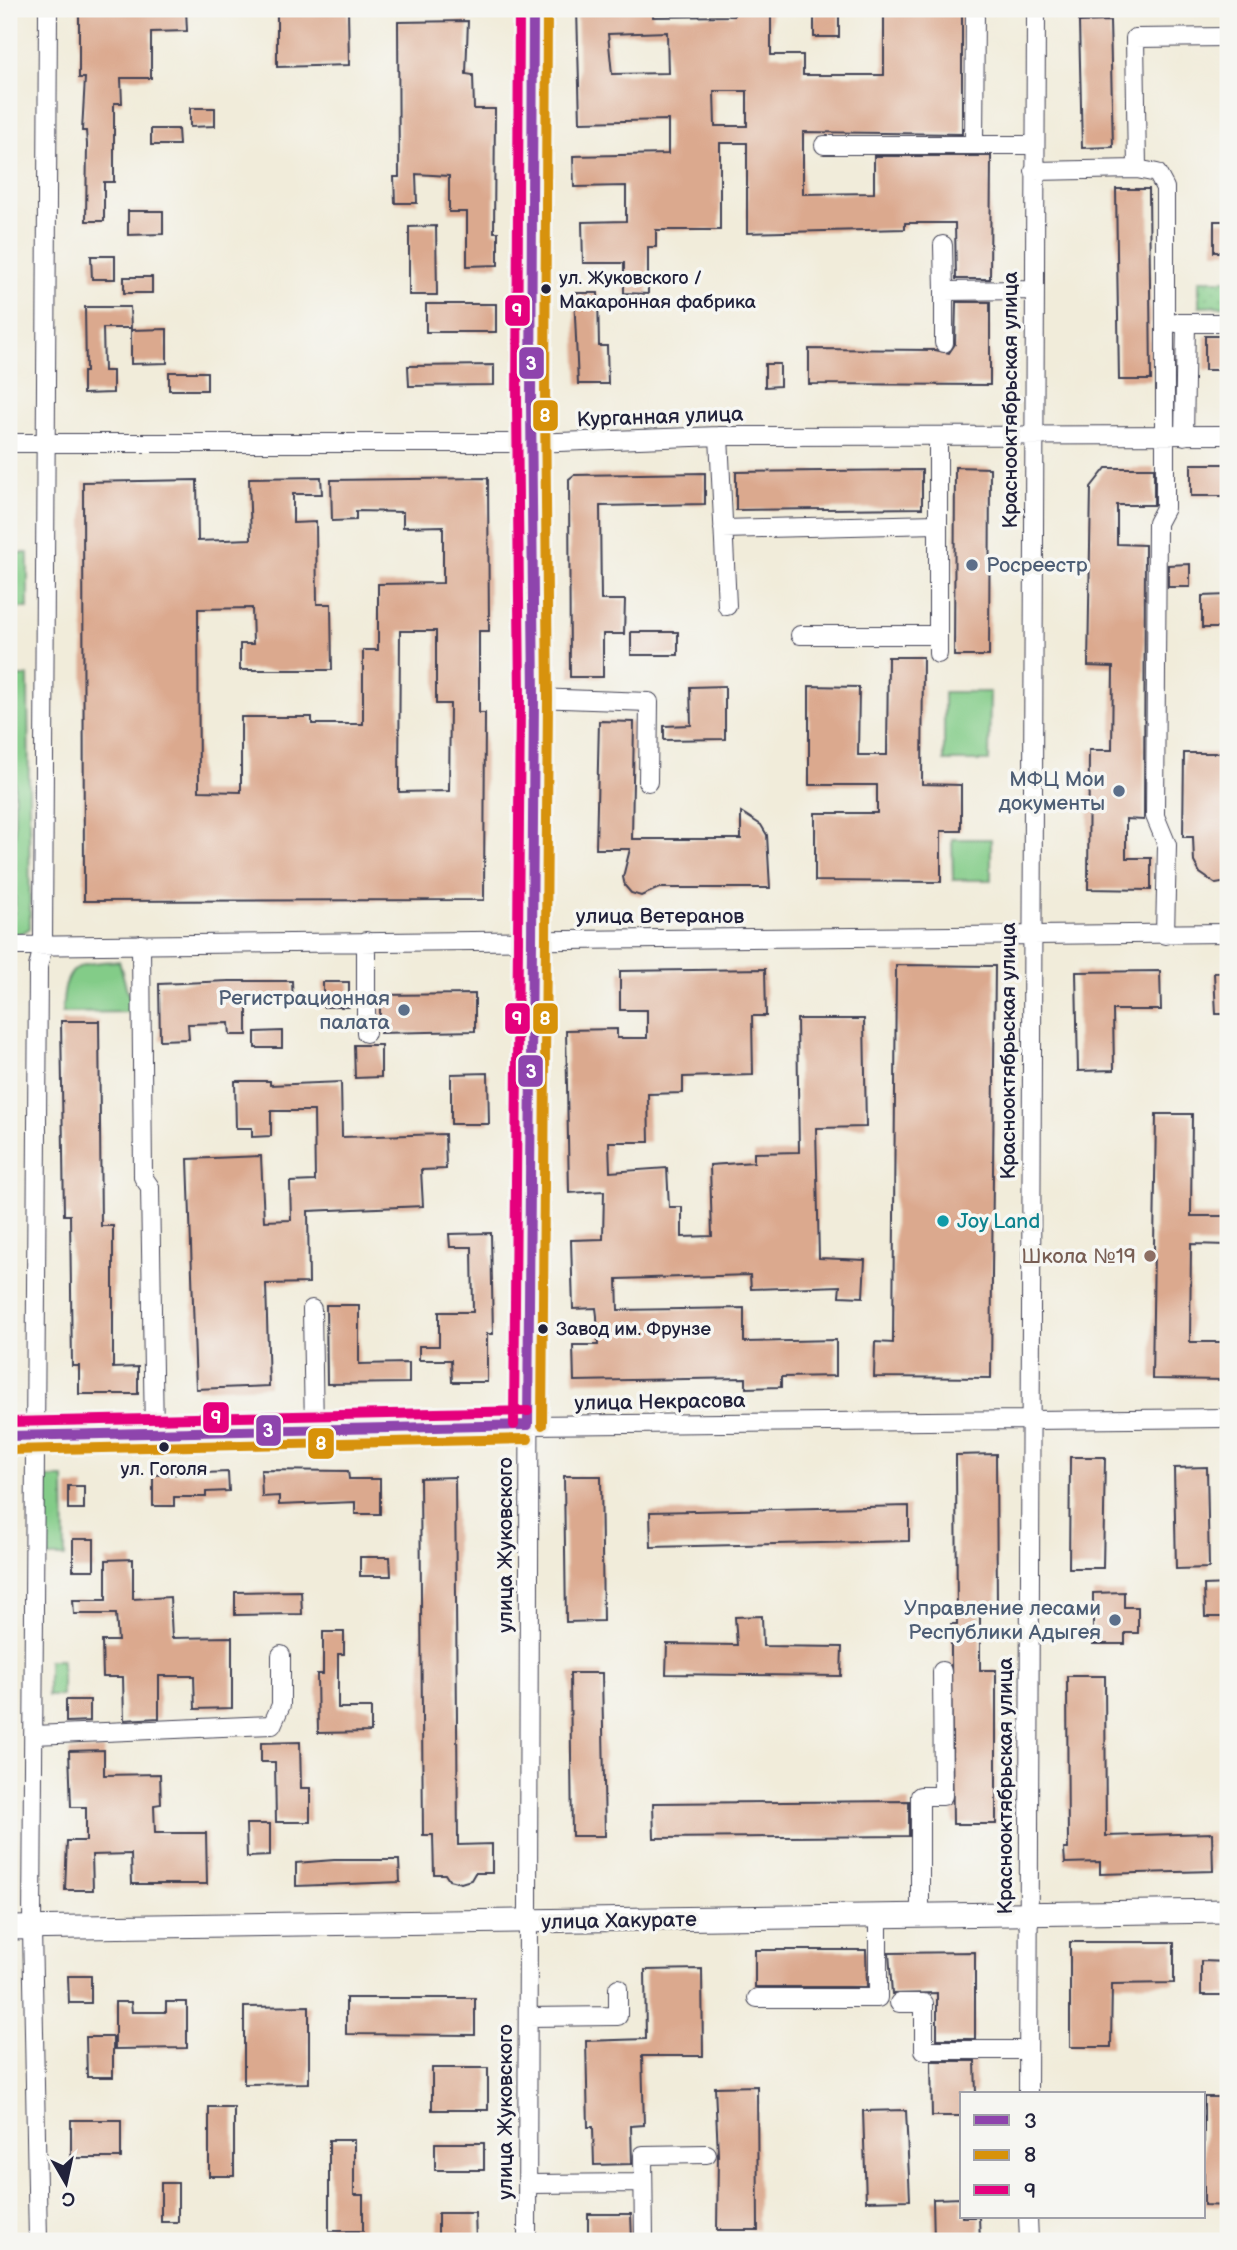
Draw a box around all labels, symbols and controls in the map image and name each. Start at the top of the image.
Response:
place label: ул. Жуковского / Макаронная фабрика [559,267,756,314]
street label: Краснооктябрьская улица [998,271,1023,529]
marker: ул. Жуковского / Макаронная фабрика [539,282,553,296]
line badge: 9 [504,294,531,327]
text: 9 [511,300,523,323]
line badge: 3 [518,346,545,380]
text: 3 [525,353,537,376]
line badge: 8 [532,399,559,432]
street label: Курганная улица [576,402,744,432]
text: 8 [539,405,551,428]
place label: Росреестр [986,553,1088,578]
marker: Росреестр [964,557,980,573]
place label: МФЦ Мои документы [998,767,1105,816]
marker: МФЦ Мои документы [1111,783,1127,799]
street label: улица Ветеранов [576,904,744,929]
street label: Краснооктябрьская улица [996,922,1021,1180]
place label: Регистрационная палата [218,986,391,1035]
marker: Регистрационная палата [396,1002,412,1018]
line badge: 9 [504,1002,531,1035]
line badge: 8 [532,1002,559,1035]
text: 9 [511,1008,523,1031]
text: 8 [539,1008,551,1031]
line badge: 3 [517,1054,544,1088]
text: 3 [525,1061,537,1084]
place label: Joy Land [957,1209,1040,1234]
marker: Joy Land [935,1213,951,1229]
place label: Школа №19 [1021,1244,1136,1269]
marker: Школа №19 [1142,1248,1158,1264]
place label: Завод им. Фрунзе [556,1318,711,1341]
marker: Завод им. Фрунзе [536,1322,550,1336]
street label: улица Некрасова [574,1388,746,1416]
line badge: 9 [202,1401,230,1434]
text: 9 [210,1407,222,1430]
line badge: 3 [255,1414,282,1447]
text: 3 [262,1420,274,1443]
line badge: 8 [307,1427,335,1460]
text: 8 [315,1433,327,1456]
marker: ул. Гоголя [157,1440,171,1454]
street label: улица Жуковского [493,1457,518,1633]
place label: ул. Гоголя [121,1458,207,1481]
place label: Управление лесами Республики Адыгея [903,1596,1101,1645]
marker: Управление лесами Республики Адыгея [1107,1612,1123,1628]
street label: Краснооктябрьская улица [993,1657,1018,1915]
street label: улица Хакурате [541,1907,697,1935]
street label: улица Жуковского [493,2024,518,2200]
legend [960,2092,1206,2218]
text: 3 [1024,2109,1037,2134]
text: 8 [1024,2143,1036,2168]
north arrow [32,2148,102,2218]
text: 9 [1024,2179,1036,2204]
text: С [60,2186,77,2211]

